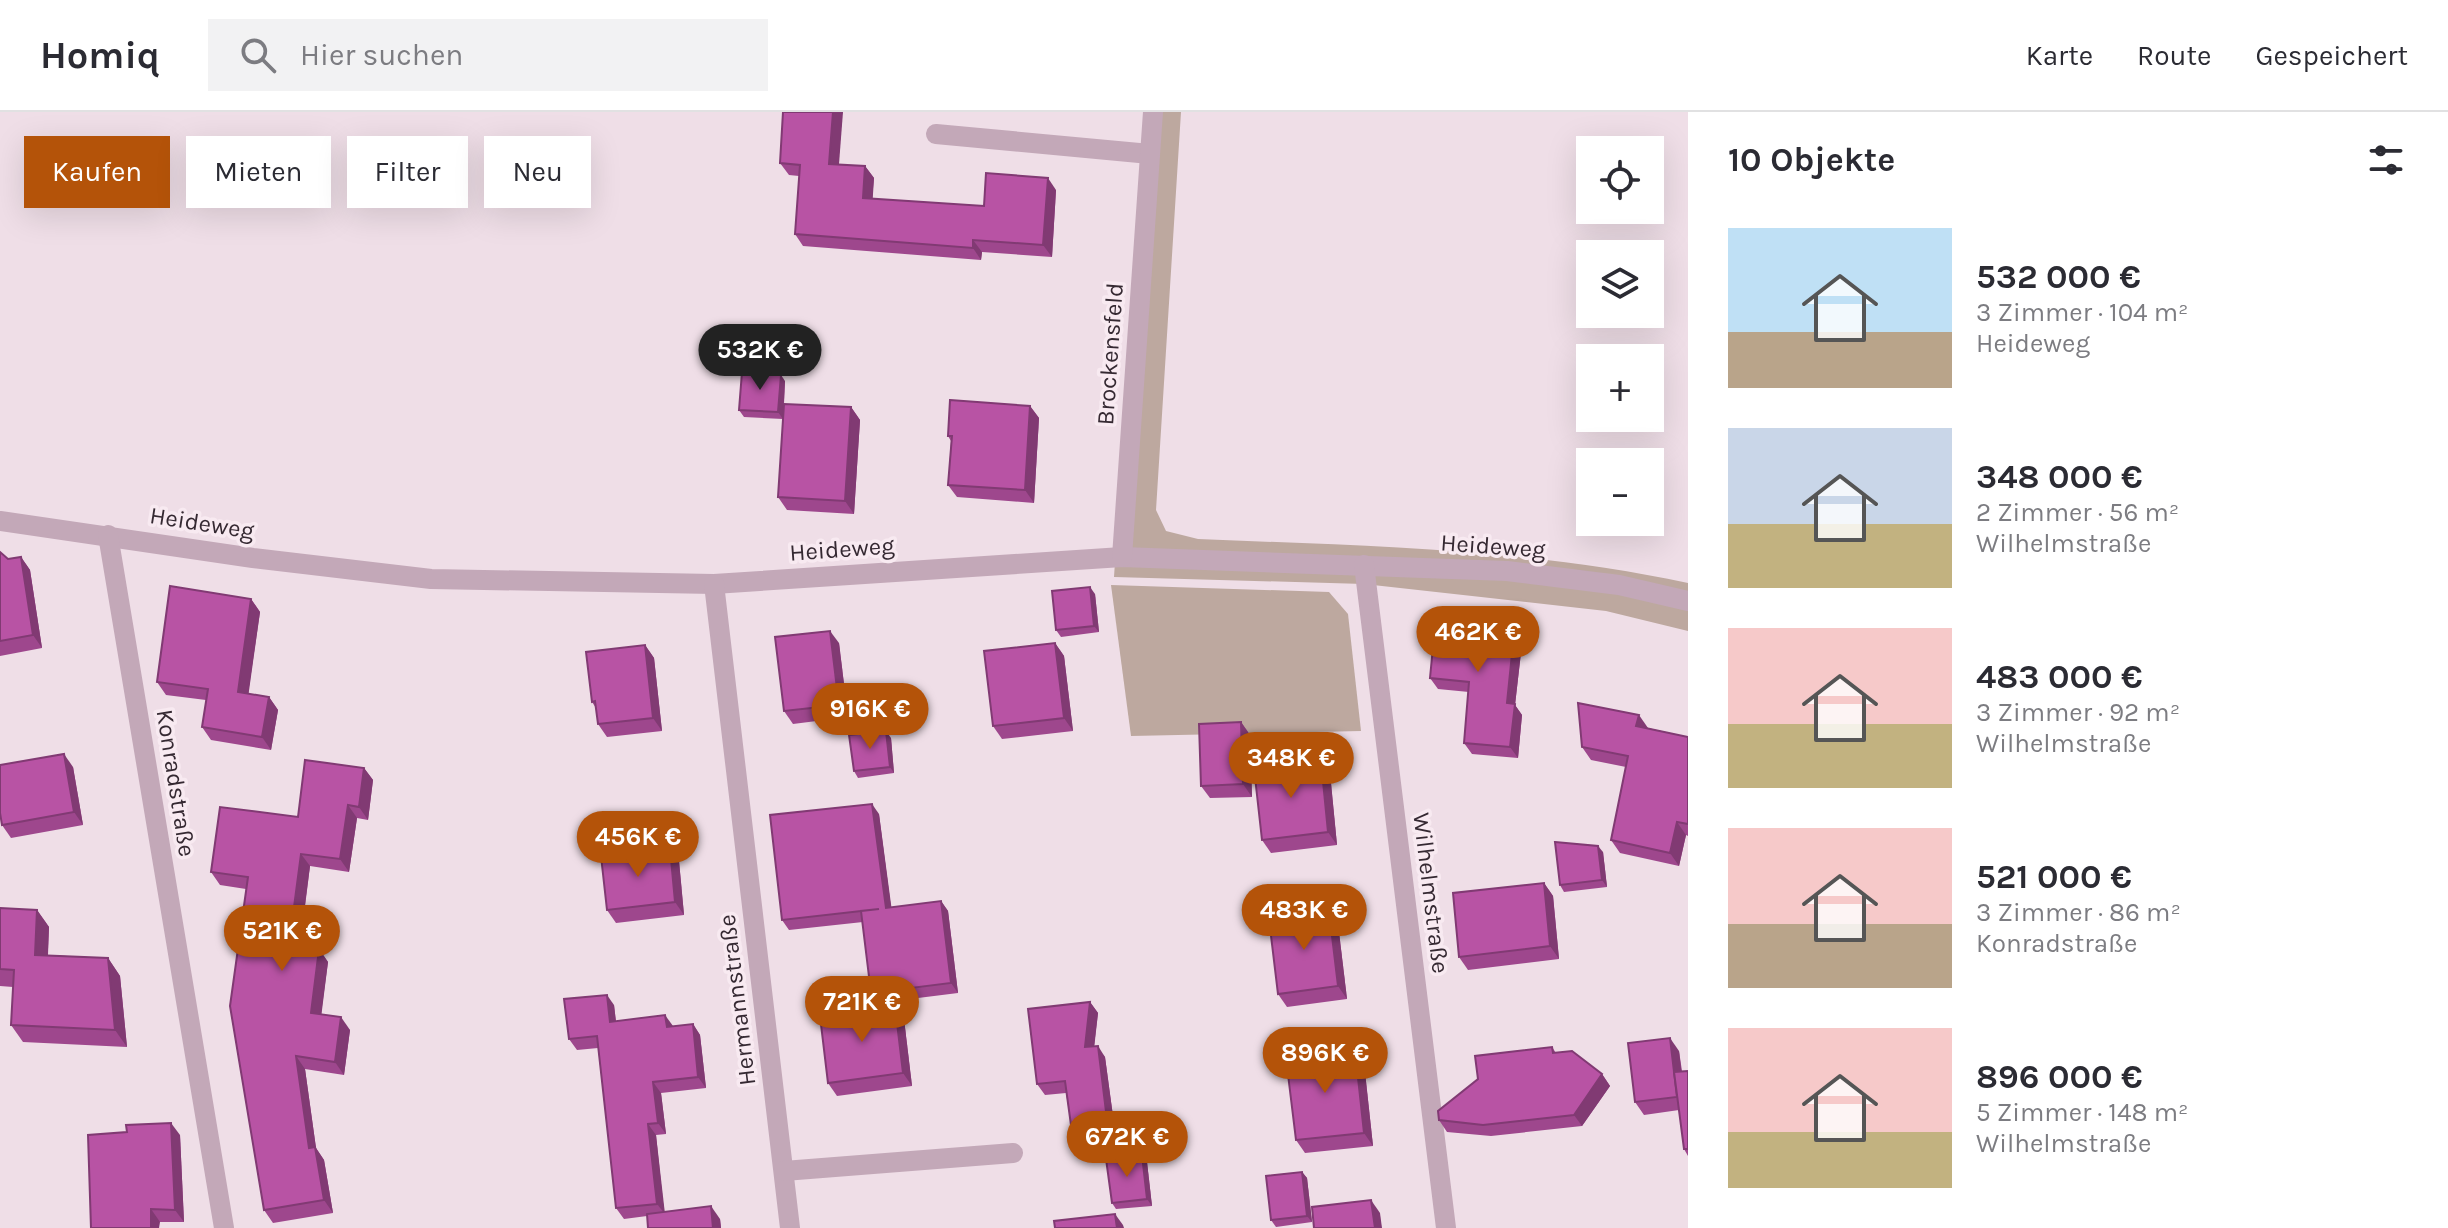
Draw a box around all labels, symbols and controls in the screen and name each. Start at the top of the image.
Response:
search box [208,19,768,91]
text: Homiq [40,33,160,78]
icon: search [236,33,280,77]
text: Hier suchen [300,37,463,73]
text: Karte [2026,39,2093,72]
text: Route [2137,39,2211,72]
text: Gespeichert [2255,39,2408,72]
chip: Kaufen [24,136,170,208]
chip: Mieten [186,136,331,208]
chip: Filter [347,136,468,208]
chip: Neu [484,136,591,208]
map controls [1576,136,1664,536]
button: locate [1576,136,1664,224]
icon: filters [2364,138,2408,182]
text: 10 Objekte [1728,140,1895,180]
button: layers [1576,240,1664,328]
text: 532 000 € [1976,257,2141,297]
icon: home [1792,260,1888,356]
street label: Brockensfeld [1091,282,1129,426]
text: 3 Zimmer · 104 m² [1976,297,2189,328]
pin: 532K € [695,324,825,392]
text: Heideweg [1976,328,2090,359]
text: 532K € [716,334,804,365]
button: + [1576,344,1664,432]
button: − [1576,448,1664,536]
text: 348 000 € [1976,457,2143,497]
icon: home [1792,460,1888,556]
text: 2 Zimmer · 56 m² [1976,497,2179,528]
street label: Heideweg [148,501,257,545]
street label: Heideweg [1439,528,1547,564]
text: Wilhelmstraße [1976,528,2151,559]
street label: Heideweg [788,531,896,567]
pin: 462K € [1413,606,1543,674]
text: 462K € [1434,616,1522,647]
text: 483 000 € [1976,657,2143,697]
icon: home [1792,660,1888,756]
pin: 916K € [805,683,935,751]
text: 916K € [830,693,910,724]
text: 3 Zimmer · 92 m² [1976,697,2180,728]
street label: Konradstraße [151,707,201,859]
text: Wilhelmstraße [1976,728,2151,759]
pin: 348K € [1226,732,1356,800]
text: 348K € [1247,742,1335,773]
pin: 456K € [573,811,703,879]
street label: Wilhelmstraße [1407,811,1455,975]
text: 456K € [595,821,681,852]
text: 521 000 € [1976,857,2132,897]
icon: home [1792,860,1888,956]
pin: 483K € [1239,884,1369,952]
text: 483K € [1260,894,1348,925]
text: 3 Zimmer · 86 m² [1976,897,2181,928]
pin: 521K € [217,905,347,973]
street label: Hermannstraße [713,913,761,1087]
text: 521K € [242,915,322,946]
text: Konradstraße [1976,928,2137,959]
pin: 721K € [797,976,927,1044]
text: 721K € [823,986,901,1017]
pin: 896K € [1260,1027,1390,1095]
text: 896K € [1281,1037,1369,1068]
text: 896 000 € [1976,1057,2143,1097]
icon: home [1792,1060,1888,1156]
text: 5 Zimmer · 148 m² [1976,1097,2188,1128]
pin: 672K € [1062,1111,1192,1179]
text: 672K € [1085,1121,1169,1152]
text: Wilhelmstraße [1976,1128,2151,1159]

